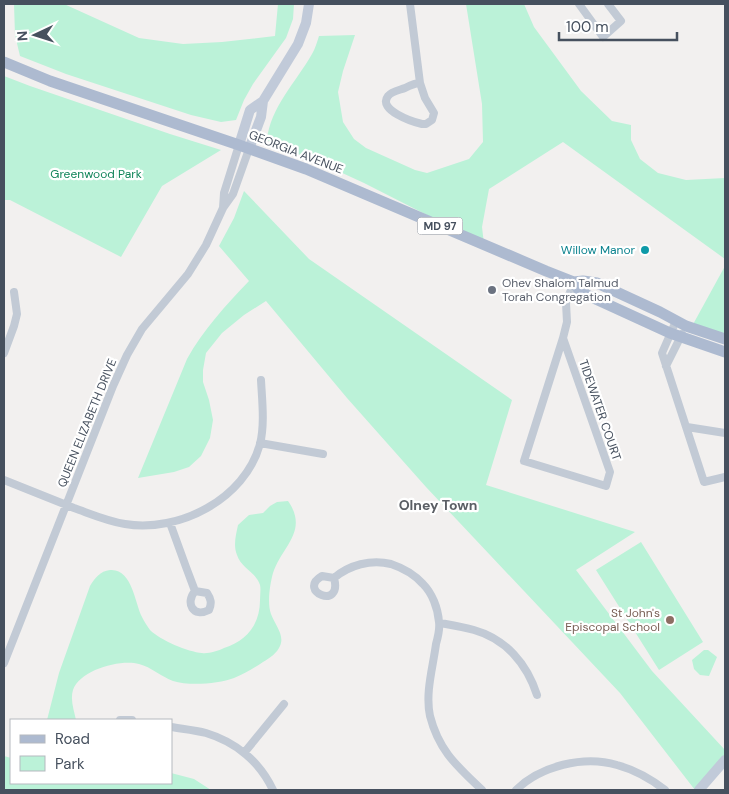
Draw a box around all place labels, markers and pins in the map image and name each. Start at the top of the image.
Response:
place label: Willow Manor [561,242,636,258]
marker: Willow Manor [639,244,651,256]
place label: Ohev Shalom Talmud Torah Congregation [502,275,619,305]
marker: Ohev Shalom Talmud Torah Congregation [486,284,498,296]
place label: St John's Episcopal School [565,605,660,635]
marker: St John's Episcopal School [664,614,676,626]

